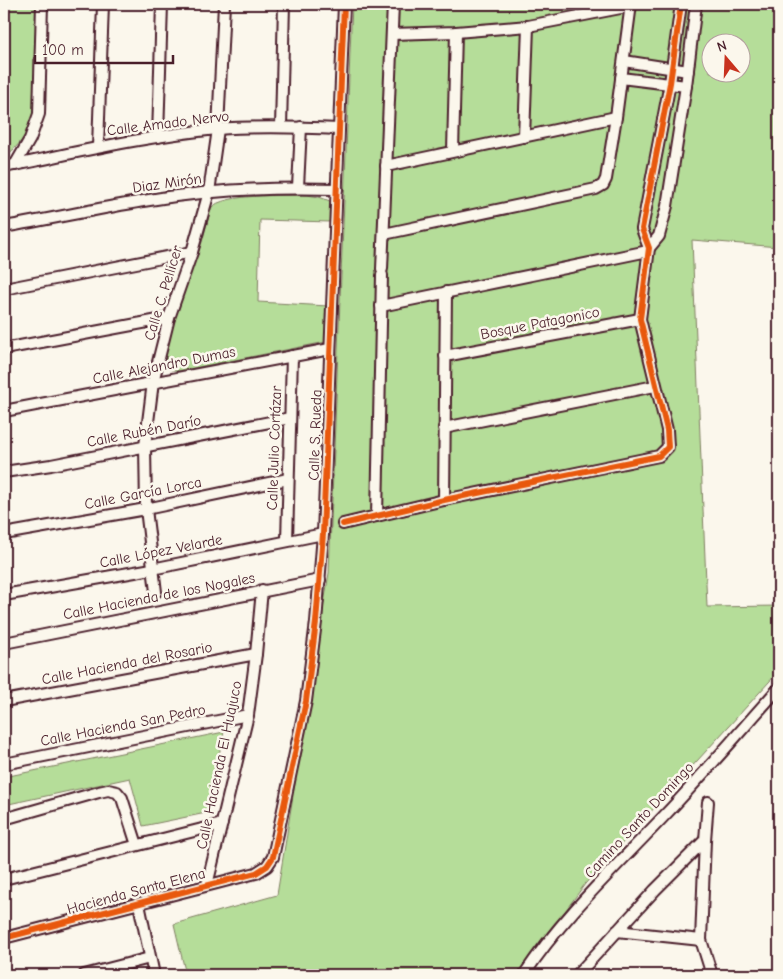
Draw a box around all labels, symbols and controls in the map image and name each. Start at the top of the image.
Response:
scale bar [35,32,172,64]
north arrow [700,32,750,82]
text: N [715,37,729,56]
text: 100 m [42,41,84,59]
street label: Calle Amado Nervo [106,107,230,139]
street label: Diaz Mirón [131,169,203,197]
street label: Calle C. Pellicer [140,243,186,343]
street label: Bosque Patagonico [479,303,601,343]
street label: Calle Alejandro Dumas [91,342,237,388]
street label: Calle Julio Cortázar [263,385,285,511]
street label: Calle S. Rueda [304,389,326,481]
street label: Calle Rubén Darío [85,411,203,451]
street label: Calle García Lorca [83,473,203,513]
street label: Calle López Velarde [98,530,224,572]
street label: Calle Hacienda de los Nogales [61,569,257,623]
street label: Calle Hacienda del Rosario [40,638,214,688]
street label: Calle Hacienda El Huajuco [192,679,246,851]
street label: Calle Hacienda San Pedro [39,700,207,750]
street label: Camino Santo Domingo [580,758,698,882]
street label: Hacienda Santa Elena [65,864,207,918]

